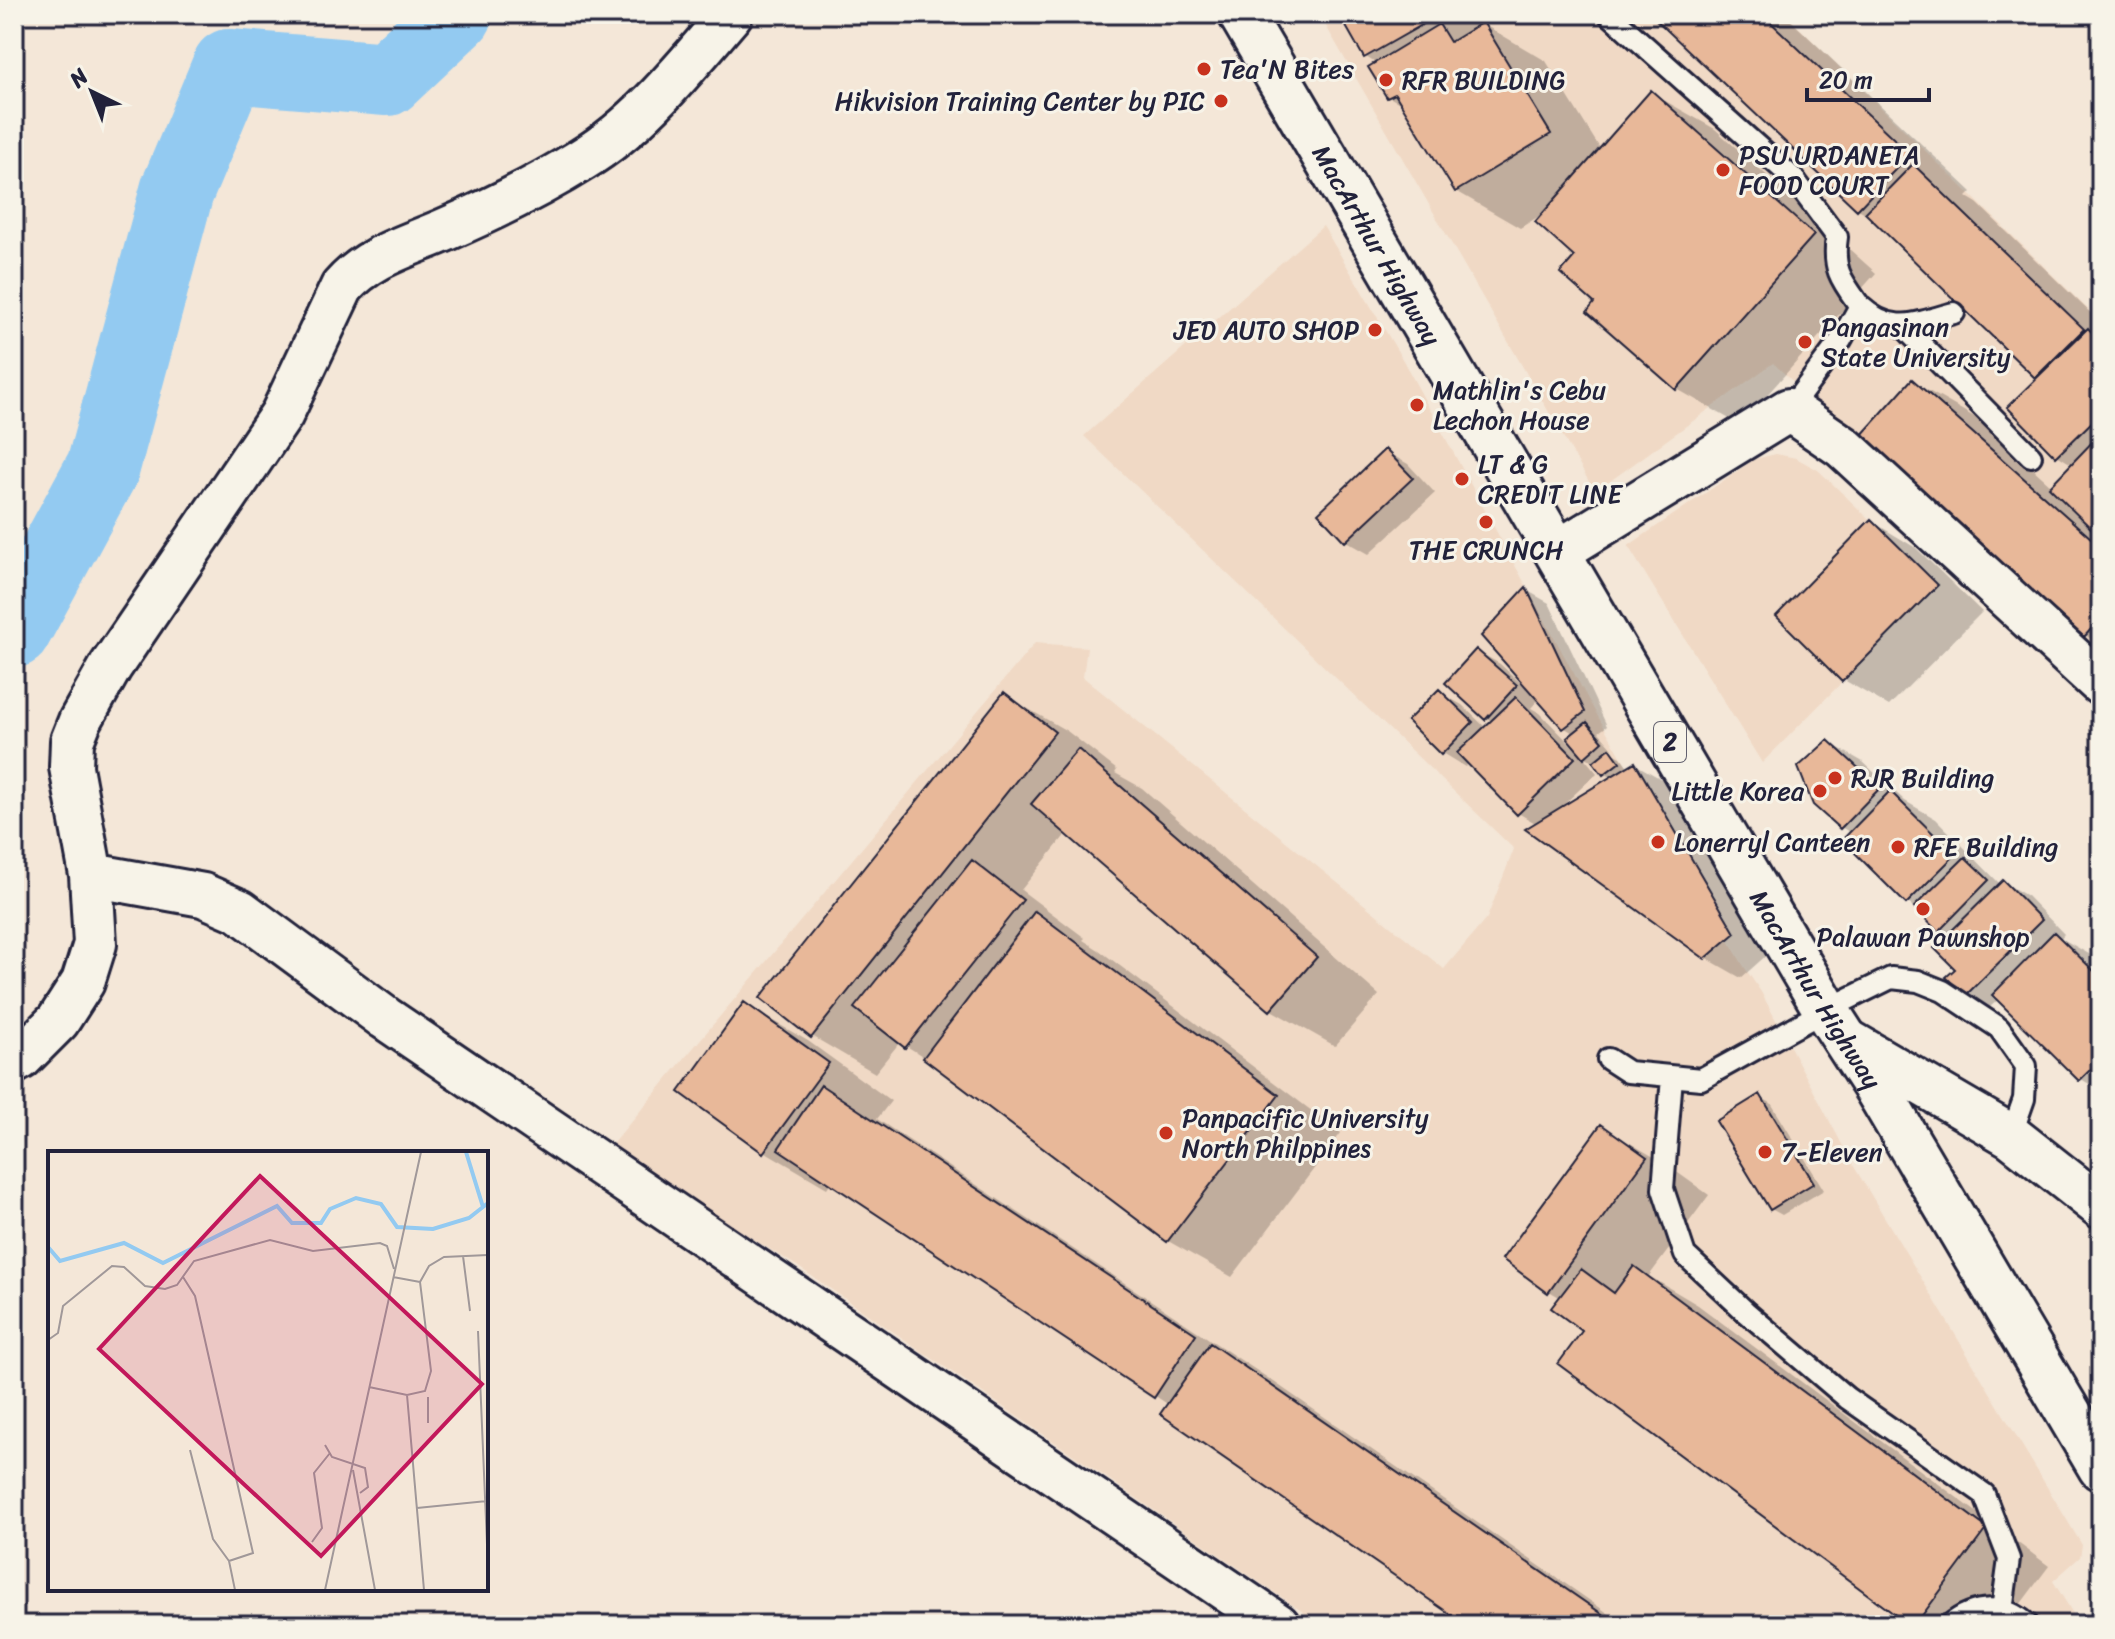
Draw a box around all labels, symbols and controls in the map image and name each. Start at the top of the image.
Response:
place label: Tea'N Bites [1220,46,1354,92]
north arrow [52,52,132,132]
scale bar [1807,52,1929,102]
place label: RFR BUILDING [1402,57,1566,103]
text: N [59,58,98,98]
text: 20 m [1819,59,1873,101]
marker: Tea'N Bites [1195,60,1213,78]
marker: RFR BUILDING [1377,71,1395,89]
place label: Hikvision Training Center by PIC [835,78,1205,124]
marker: Hikvision Training Center by PIC [1212,92,1230,110]
place label: PSU URDANETA FOOD COURT [1739,132,1919,208]
street label: MacArthur Highway [1299,135,1454,355]
marker: PSU URDANETA FOOD COURT [1714,161,1732,179]
place label: Pangasinan State University [1821,304,2011,380]
place label: JED AUTO SHOP [1173,307,1359,353]
marker: JED AUTO SHOP [1366,321,1384,339]
marker: Pangasinan State University [1796,333,1814,351]
place label: Mathlin's Cebu Lechon House [1433,367,1606,443]
marker: Mathlin's Cebu Lechon House [1408,396,1426,414]
place label: LT & G CREDIT LINE [1478,441,1624,517]
marker: LT & G CREDIT LINE [1453,470,1471,488]
marker: THE CRUNCH [1477,513,1495,531]
place label: THE CRUNCH [1409,527,1564,573]
road number: 2 [1654,722,1686,762]
place label: RJR Building [1851,755,1994,801]
place label: Little Korea [1672,768,1805,814]
marker: RJR Building [1826,769,1844,787]
marker: Little Korea [1811,782,1829,800]
place label: Lonerryl Canteen [1674,819,1870,865]
place label: RFE Building [1914,824,2058,870]
marker: Lonerryl Canteen [1649,833,1667,851]
marker: RFE Building [1889,838,1907,856]
street label: MacArthur Highway [1737,880,1895,1099]
marker: Palawan Pawnshop [1914,900,1932,918]
place label: Palawan Pawnshop [1816,914,2030,960]
place label: Panpacific University North Philppines [1182,1095,1429,1171]
marker: Panpacific University North Philppines [1157,1124,1175,1142]
place label: 7-Eleven [1781,1129,1883,1175]
marker: 7-Eleven [1756,1143,1774,1161]
inset map [48,1151,488,1591]

